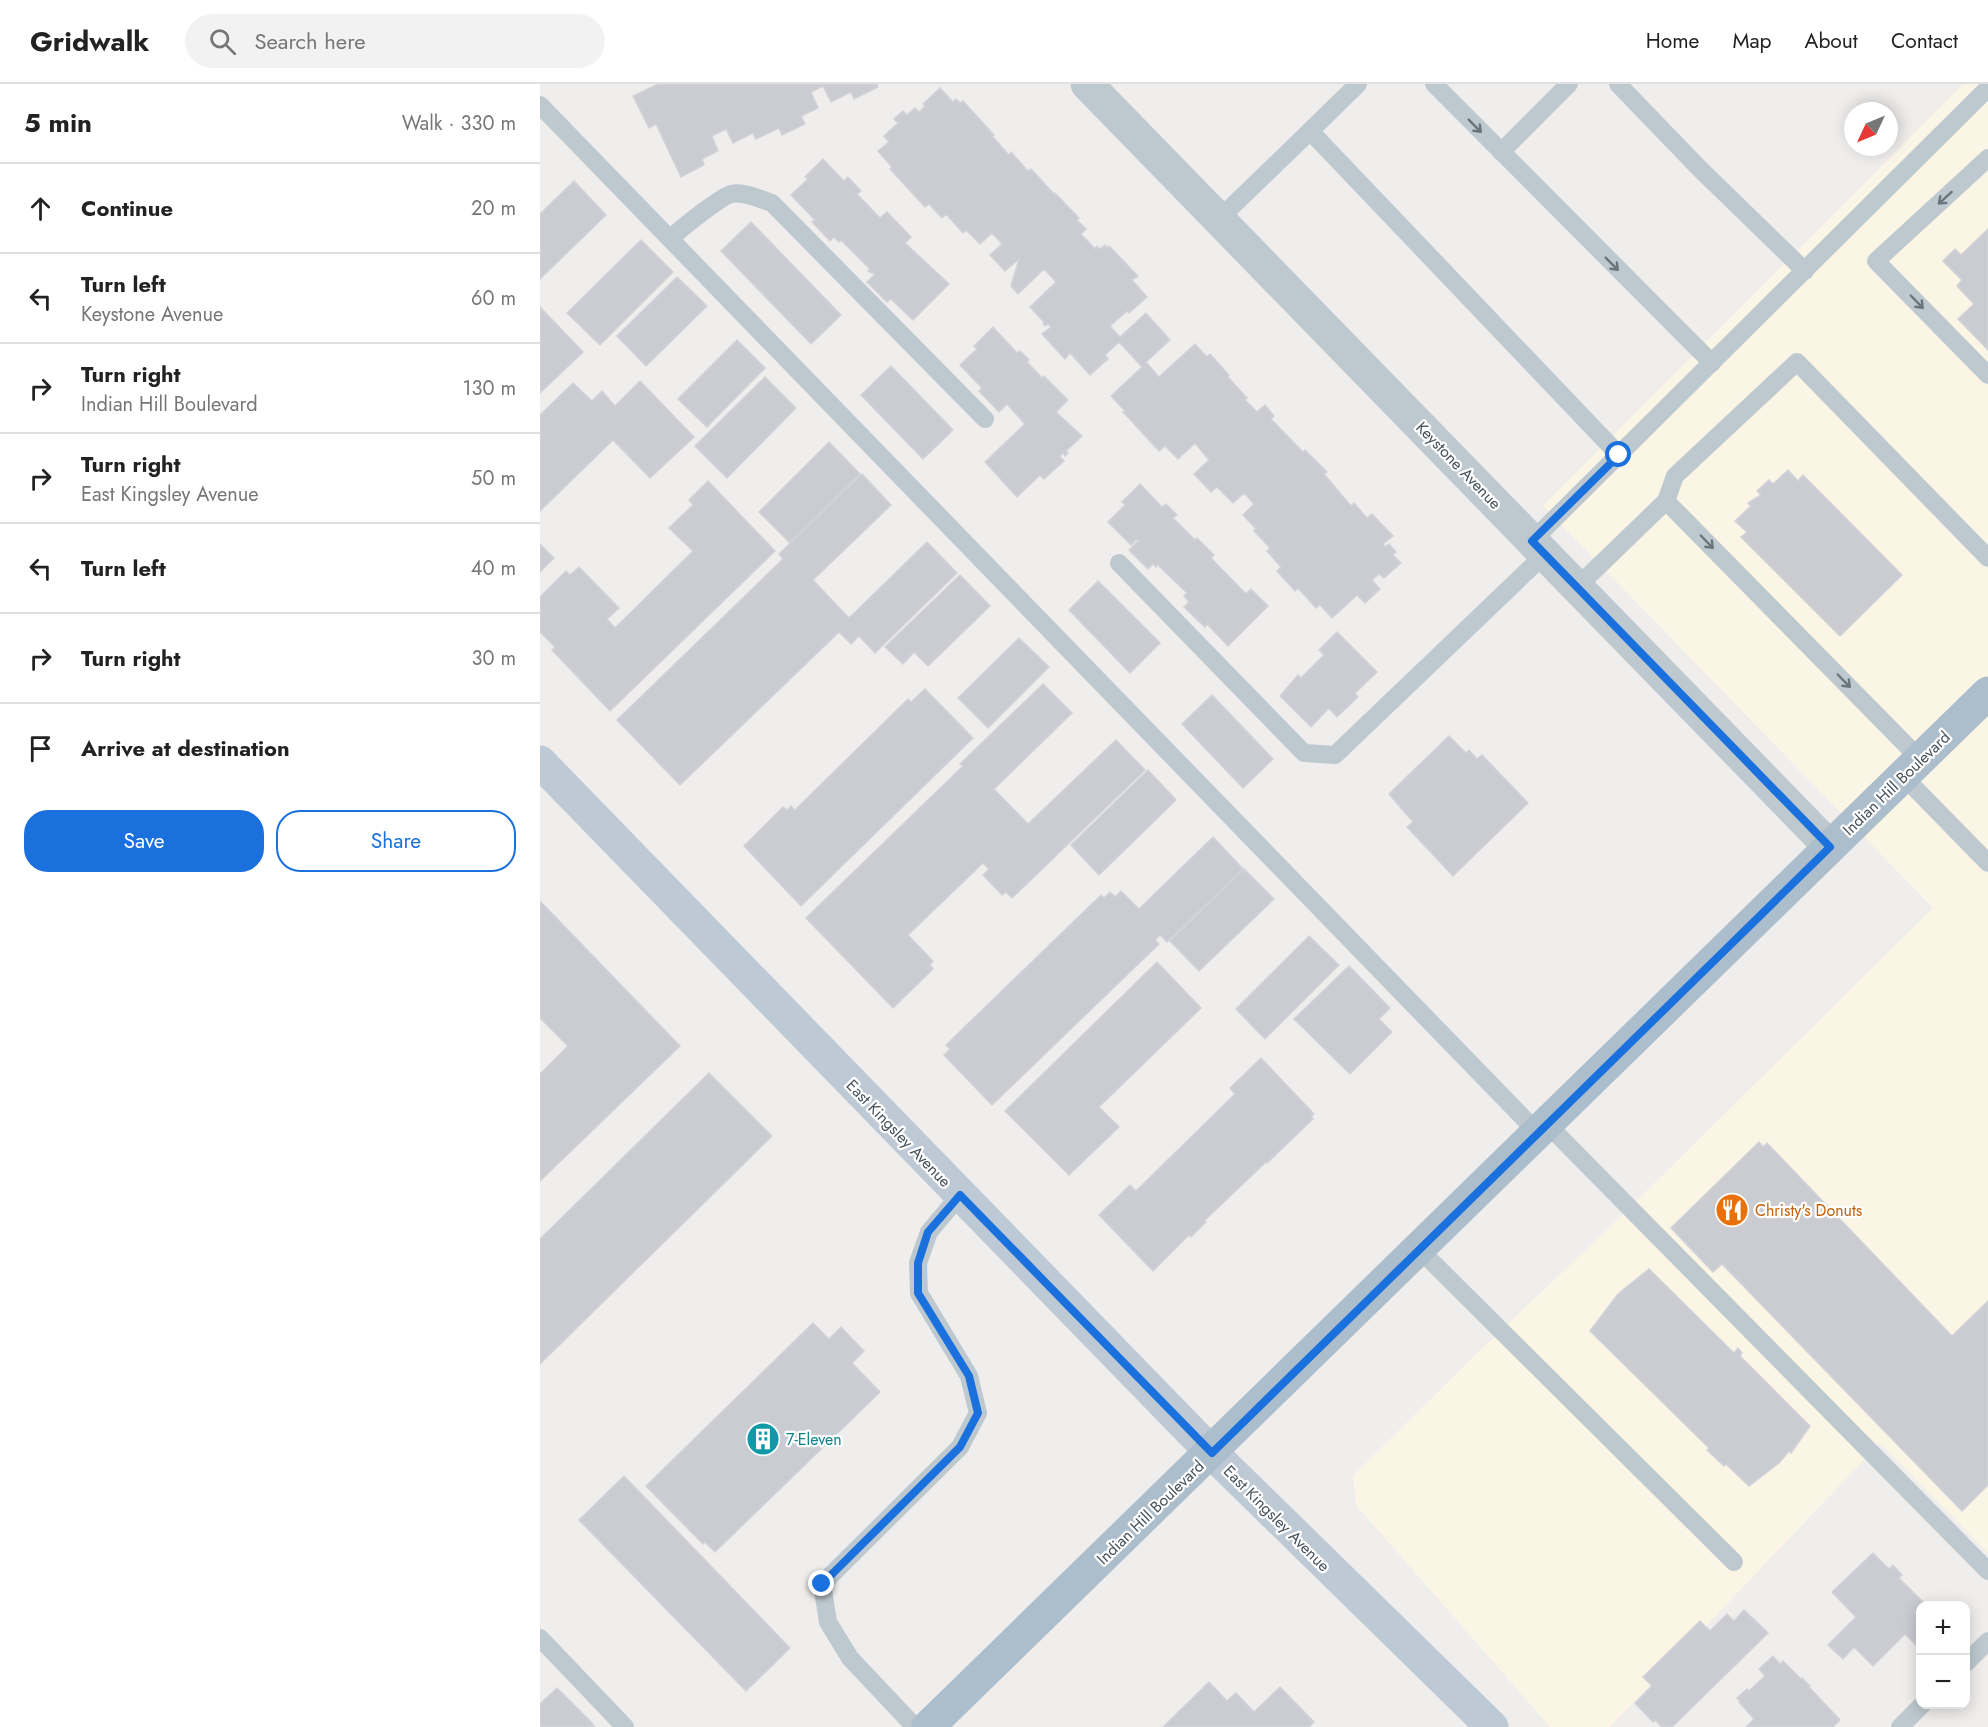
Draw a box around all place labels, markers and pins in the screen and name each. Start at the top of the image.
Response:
restaurant icon: Christy's Donuts [1714,1192,1750,1228]
place label: Christy's Donuts [1755,1199,1862,1222]
building icon: 7-Eleven [745,1421,781,1457]
place label: 7-Eleven [786,1428,842,1451]

